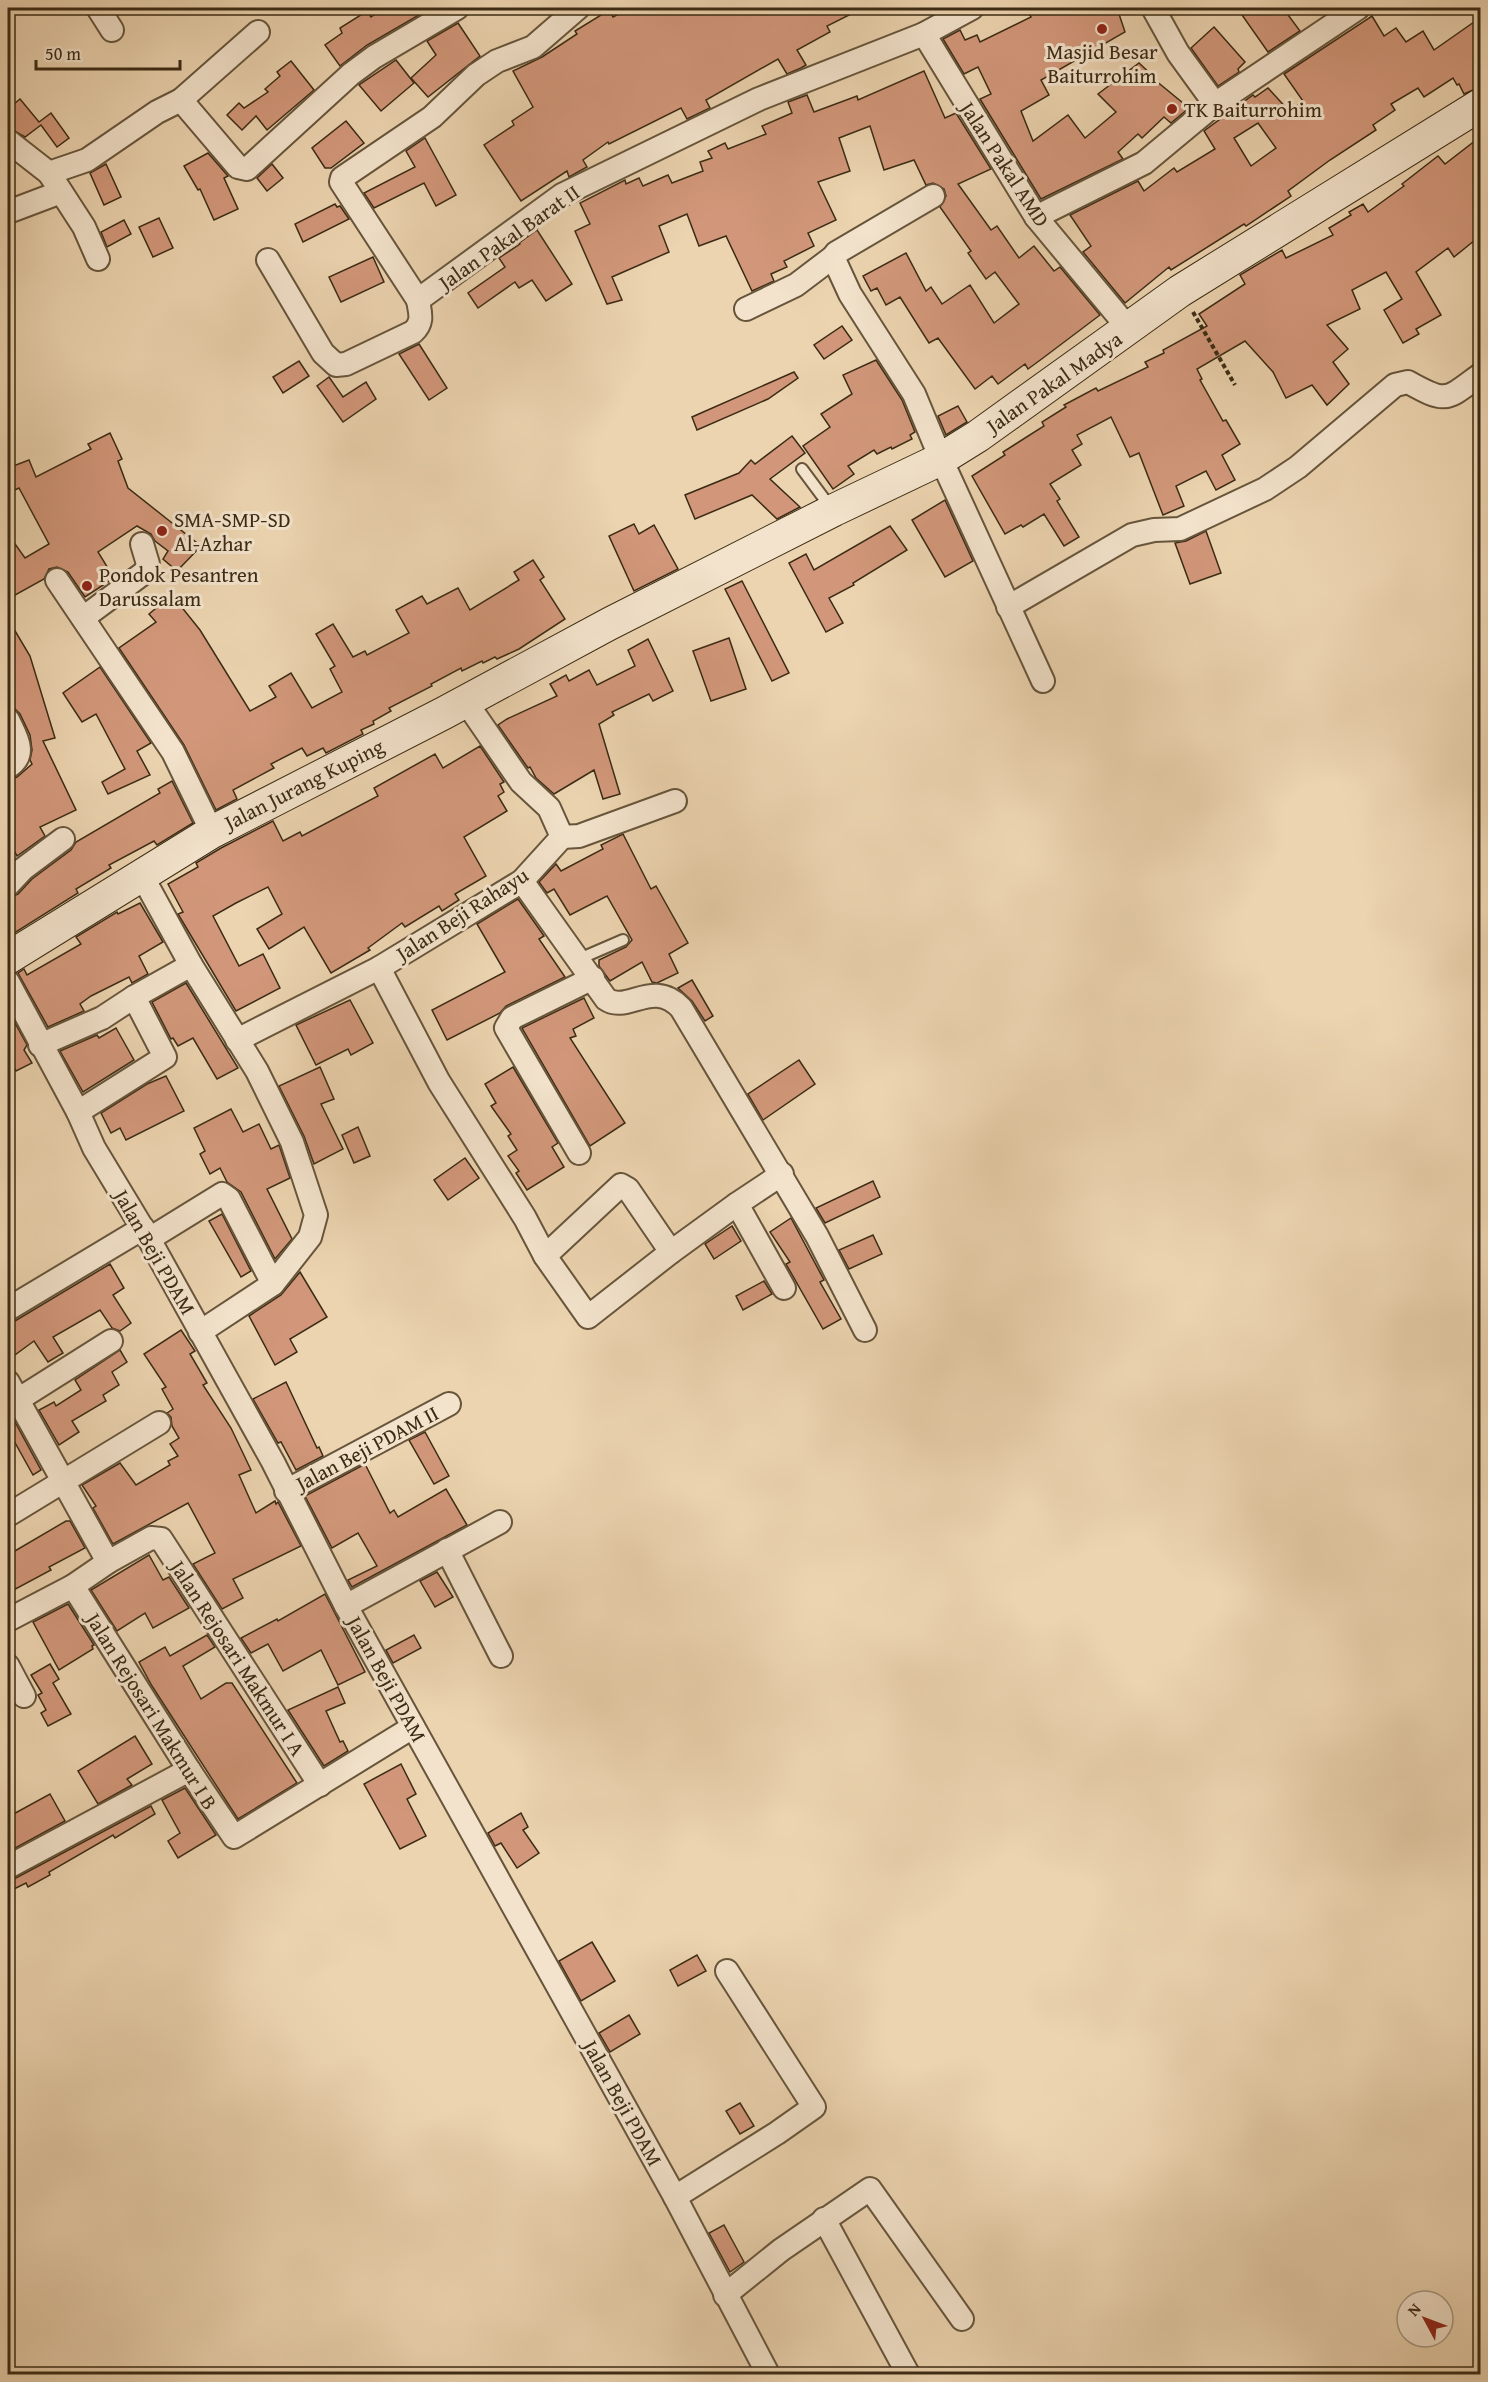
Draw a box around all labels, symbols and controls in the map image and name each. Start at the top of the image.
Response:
marker: Masjid Besar Baiturrohim [1095,22,1109,36]
scale bar [36,33,180,71]
place label: Masjid Besar Baiturrohim [1046,36,1158,91]
text: 50 m [45,40,81,67]
street label: Jalan Pakal AMD [951,93,1057,233]
place label: TK Baiturrohim [1184,94,1322,125]
marker: TK Baiturrohim [1165,102,1179,116]
street label: Jalan Pakal Barat II [430,177,586,299]
street label: Jalan Pakal Madya [977,324,1128,442]
place label: SMA-SMP-SD Al-Azhar [174,504,290,559]
marker: SMA-SMP-SD Al-Azhar [155,524,169,538]
place label: Pondok Pesantren Darussalam [99,559,259,614]
marker: Pondok Pesantren Darussalam [80,579,94,593]
street label: Jalan Jurang Kuping [216,730,390,839]
street label: Jalan Beji Rahayu [387,859,535,970]
street label: Jalan Beji PDAM [105,1181,203,1320]
street label: Jalan Beji PDAM II [287,1397,444,1500]
street label: Jalan Rejosari Makmur I A [161,1551,313,1762]
street label: Jalan Rejosari Makmur I B [77,1604,225,1816]
street label: Jalan Beji PDAM [338,1608,435,1748]
street label: Jalan Beji PDAM [574,2032,671,2172]
north arrow [1395,2289,1455,2349]
text: N [1401,2297,1426,2321]

